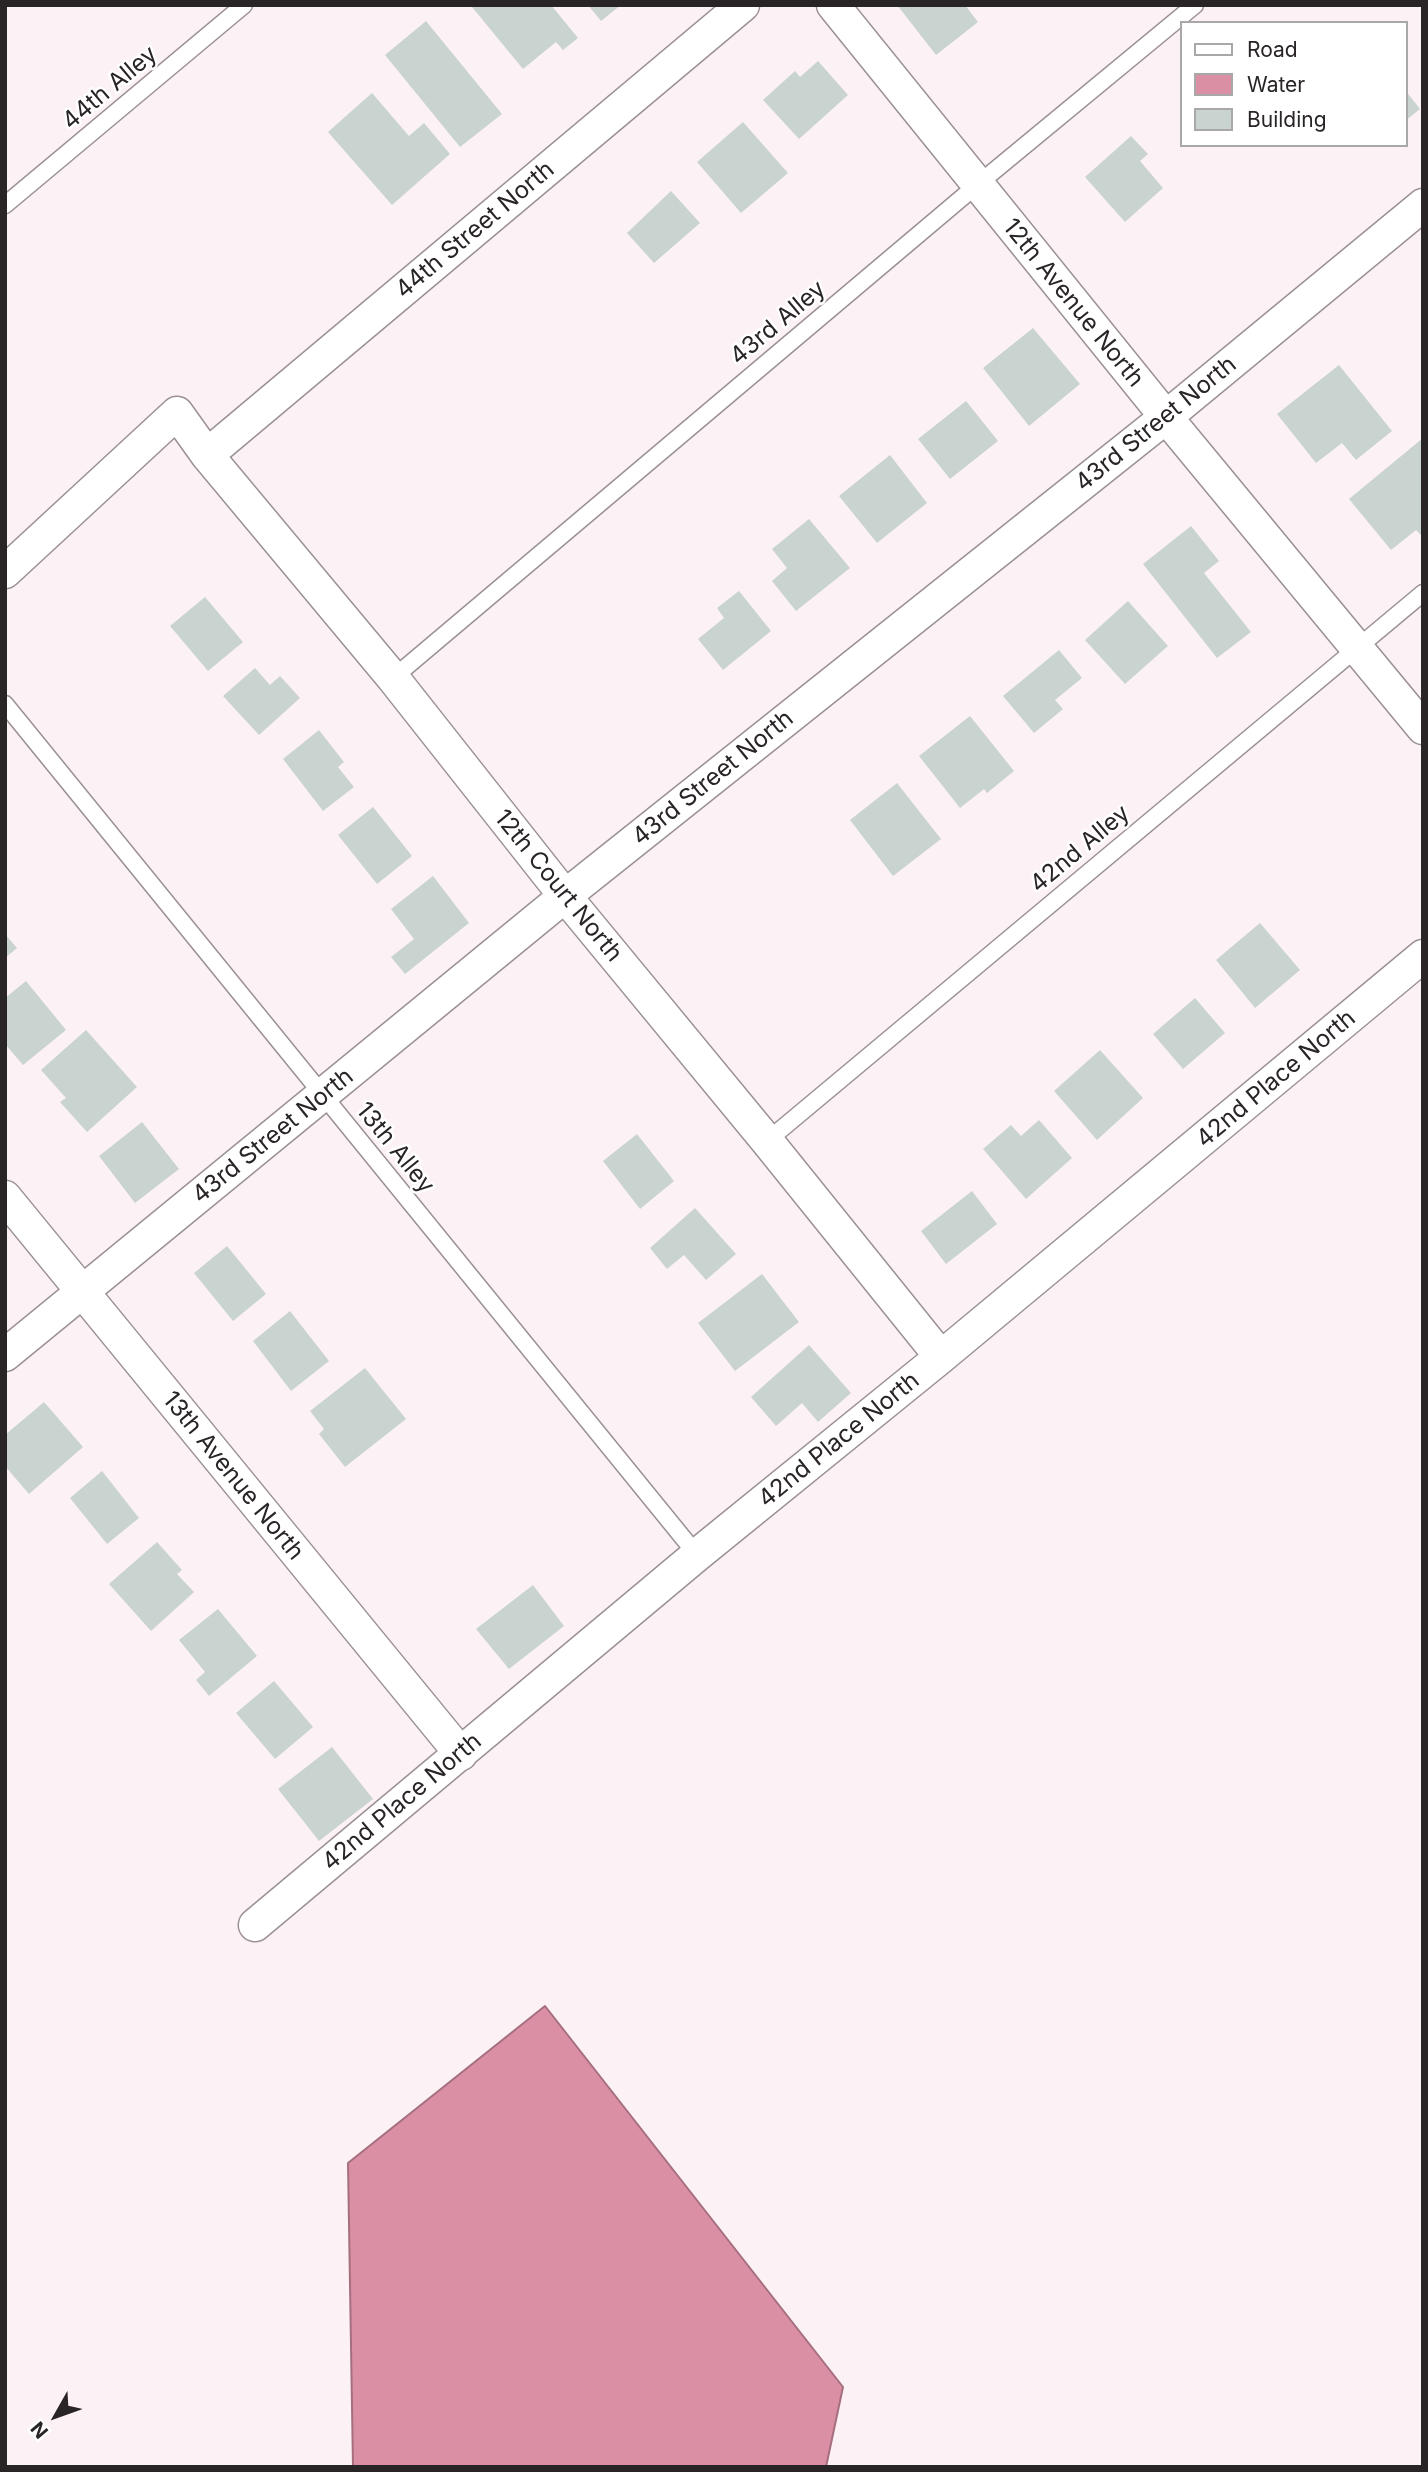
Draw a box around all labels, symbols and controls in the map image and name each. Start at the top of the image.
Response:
legend [1180,21,1407,147]
text: Road [1247,37,1298,62]
street label: 44th Alley [57,40,163,136]
text: Water [1247,72,1305,97]
text: Building [1247,107,1327,132]
street label: 44th Street North [390,155,560,305]
street label: 12th Avenue North [996,213,1150,393]
street label: 43rd Alley [724,275,832,371]
street label: 43rd Street North [1070,350,1242,498]
street label: 43rd Street North [627,704,799,852]
street label: 42nd Alley [1024,799,1136,899]
street label: 12th Court North [488,804,628,968]
street label: 42nd Place North [1191,1004,1361,1154]
street label: 43rd Street North [187,1062,359,1210]
street label: 13th Alley [350,1097,440,1199]
street label: 42nd Place North [753,1366,925,1514]
street label: 13th Avenue North [156,1386,310,1566]
street label: 42nd Place North [317,1727,487,1877]
north arrow [21,2381,91,2451]
text: N [26,2417,53,2443]

